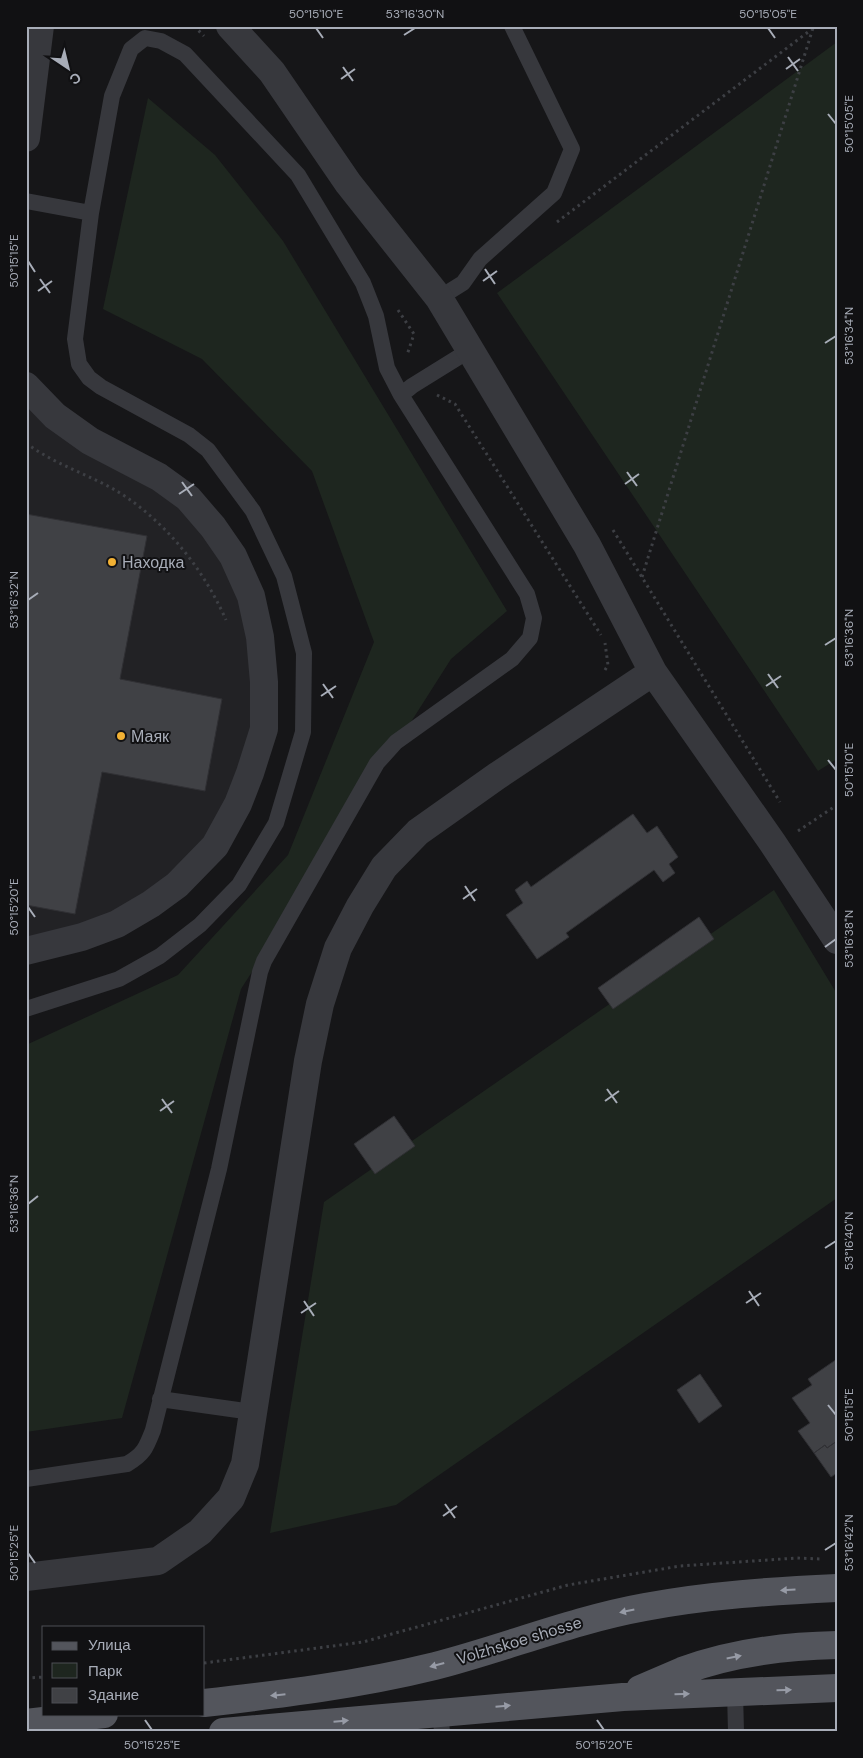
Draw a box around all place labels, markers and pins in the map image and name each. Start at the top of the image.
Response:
place label: Находка [122,552,185,573]
marker: Находка [106,556,118,568]
place label: Маяк [131,726,170,747]
marker: Маяк [115,730,127,742]

